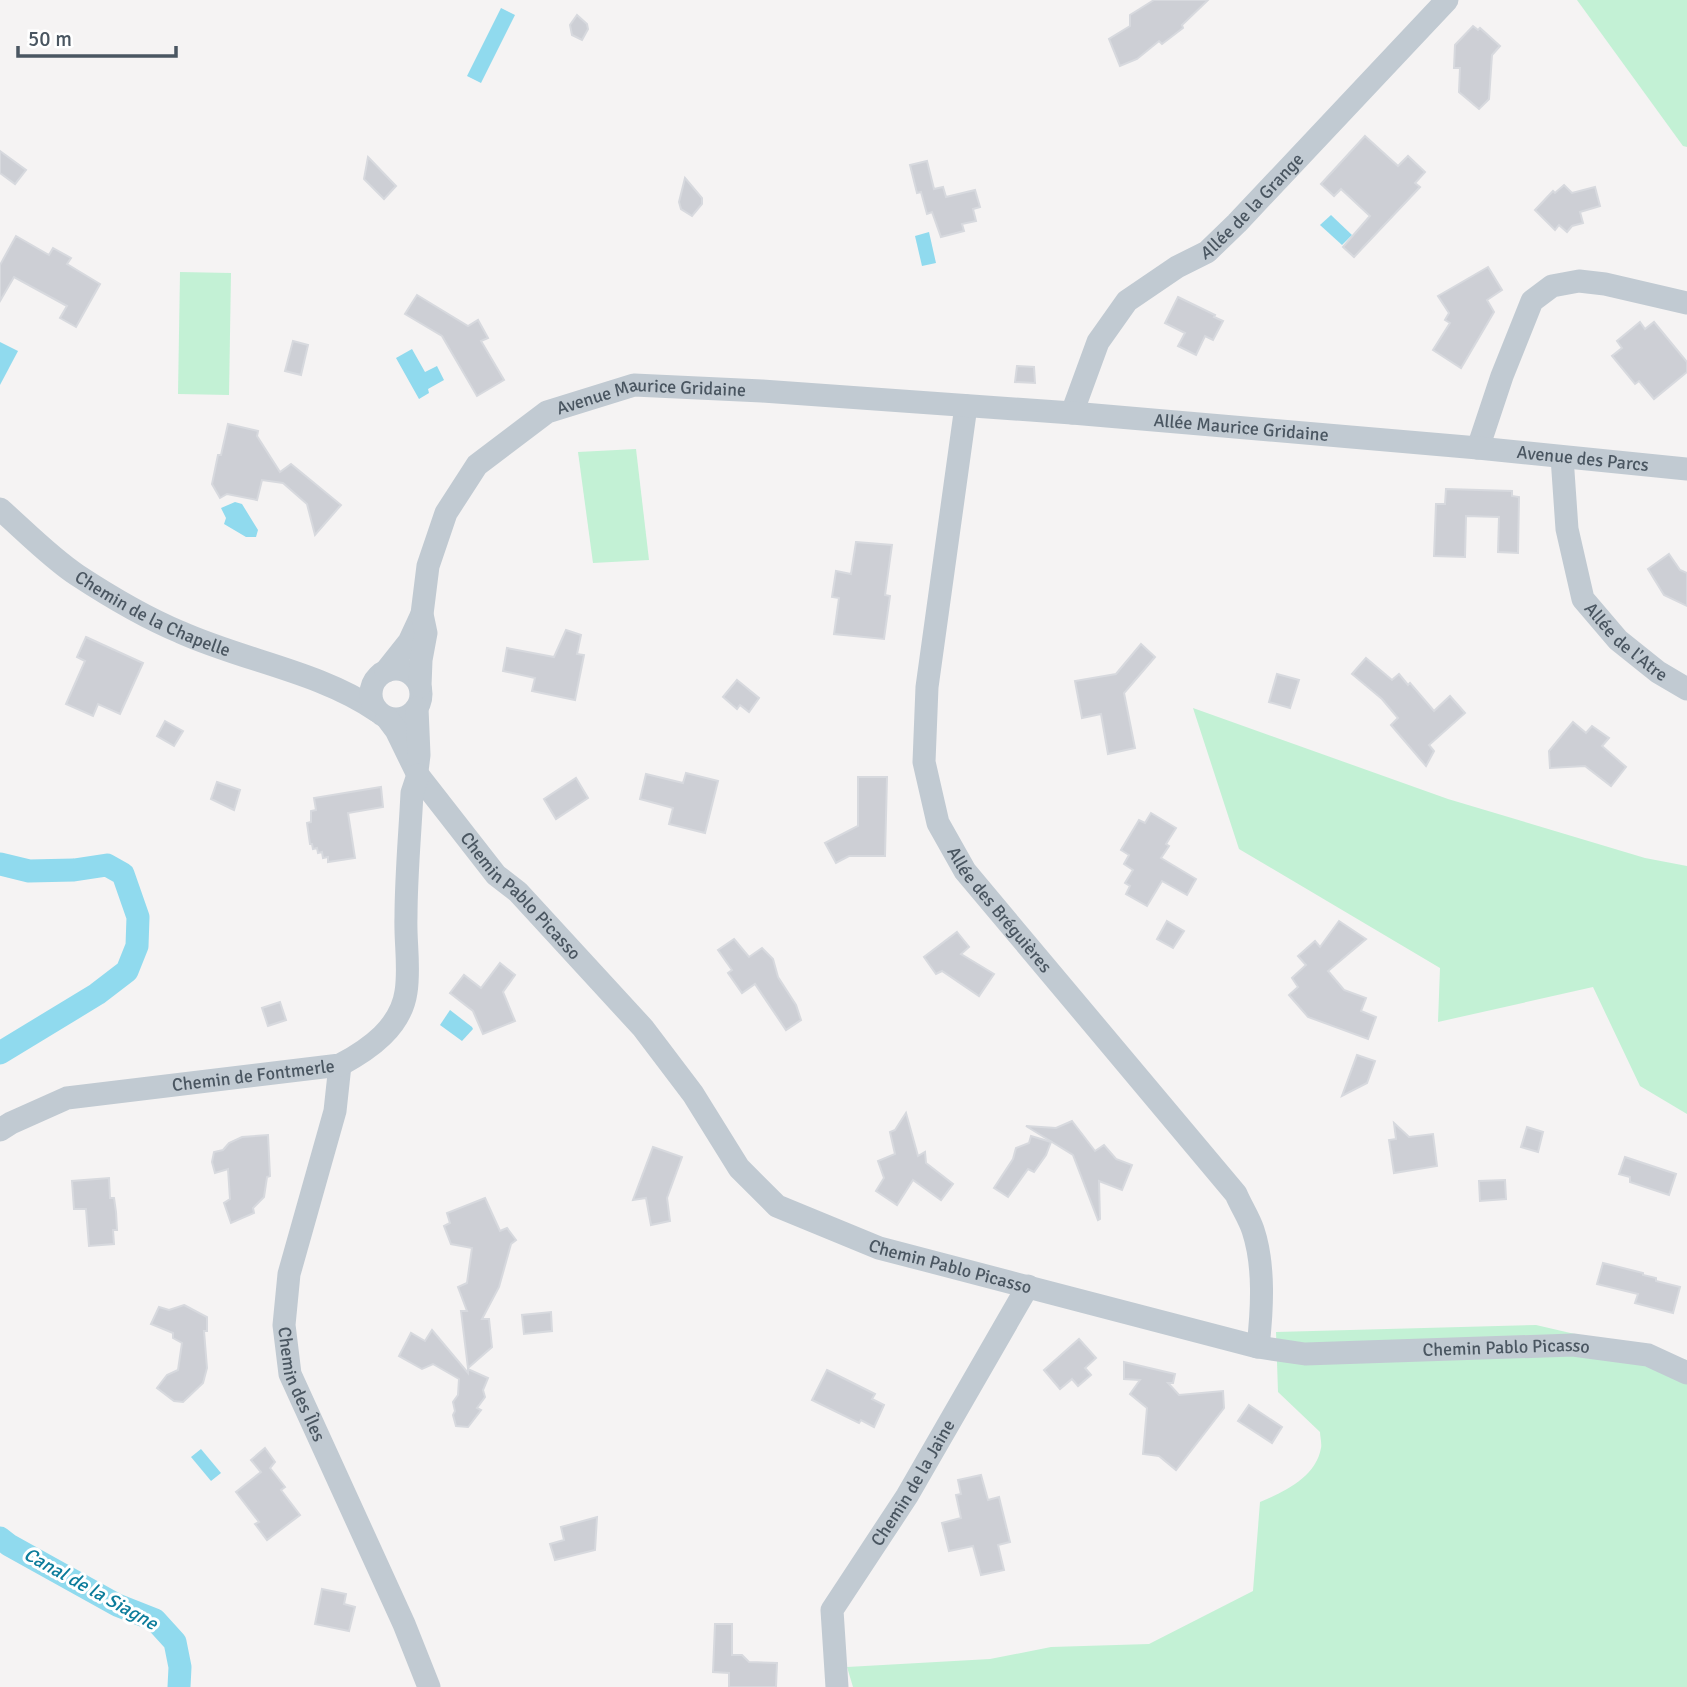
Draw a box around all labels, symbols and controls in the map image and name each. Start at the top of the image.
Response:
scale bar [18,14,175,58]
text: 50 m [28,26,72,52]
street label: Allée de la Grange [1197,148,1308,264]
street label: Avenue Maurice Gridaine [554,374,747,419]
street label: Allée Maurice Gridaine [1153,409,1330,446]
street label: Avenue des Parcs [1516,441,1650,476]
street label: Chemin de la Chapelle [71,566,233,661]
street label: Allée de l'Atre [1580,598,1671,686]
street label: Chemin Pablo Picasso [456,827,586,964]
street label: Allée des Bréguières [943,843,1057,977]
street label: Chemin de Fontmerle [171,1055,336,1096]
street label: Chemin Pablo Picasso [865,1234,1034,1298]
street label: Chemin des Îles [273,1326,330,1445]
street label: Chemin Pablo Picasso [1422,1334,1591,1361]
street label: Chemin de la Jaine [866,1416,960,1550]
water label: Canal de la Siagne [19,1542,163,1636]

